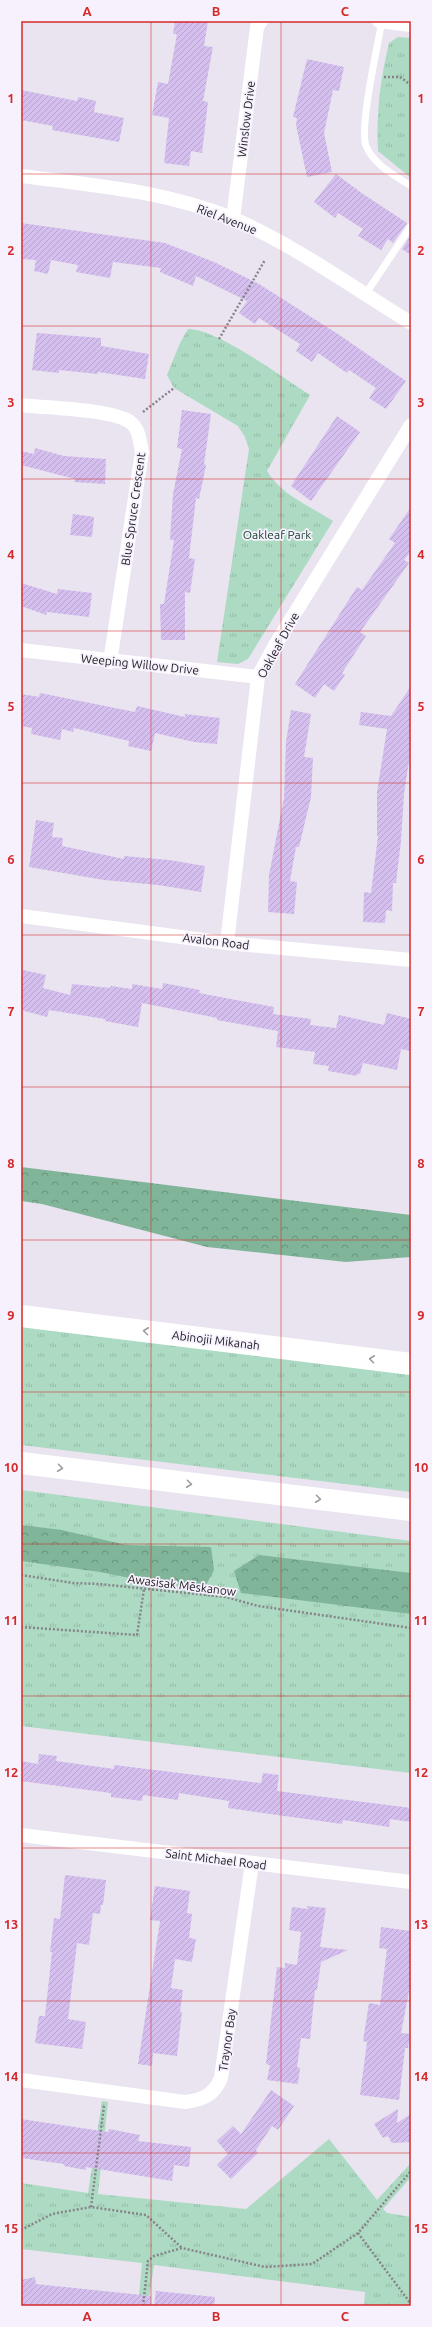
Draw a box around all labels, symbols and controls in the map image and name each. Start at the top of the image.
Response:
text: A [82,4,92,18]
text: B [212,4,221,18]
text: C [341,4,350,18]
street label: Winslow Drive [235,80,257,158]
text: 1 [7,91,15,105]
text: 1 [417,91,425,105]
street label: Riel Avenue [195,202,259,236]
text: 2 [7,243,15,257]
text: 2 [417,243,425,257]
text: 3 [7,395,15,409]
text: 3 [417,395,425,409]
street label: Blue Spruce Crescent [119,451,147,566]
park label: Oakleaf Park [243,528,311,541]
text: 4 [7,547,15,561]
text: 4 [417,547,425,561]
street label: Oakleaf Drive [255,610,301,680]
street label: Weeping Willow Drive [80,651,200,677]
text: 5 [7,699,15,713]
text: 5 [417,699,425,713]
text: 6 [7,852,15,866]
text: 6 [417,852,425,866]
street label: Avalon Road [182,930,250,952]
text: 7 [7,1004,15,1018]
text: 7 [417,1004,425,1018]
text: 8 [7,1156,15,1170]
text: 8 [417,1156,425,1170]
text: 9 [7,1308,15,1322]
text: 9 [417,1308,425,1322]
one-way arrow [143,1327,149,1336]
street label: Abinojii Mikanah [171,1328,261,1352]
one-way arrow [369,1355,375,1364]
text: 10 [4,1460,18,1474]
text: 10 [414,1460,428,1474]
one-way arrow [57,1463,63,1472]
one-way arrow [186,1479,192,1488]
one-way arrow [315,1494,321,1503]
street label: Awasisak Mēskanow [127,1572,238,1598]
text: 11 [4,1613,18,1627]
text: 11 [414,1613,428,1627]
text: 12 [4,1765,18,1779]
text: 12 [414,1765,428,1779]
street label: Saint Michael Road [165,1846,267,1872]
text: 13 [4,1917,18,1931]
text: 13 [414,1917,428,1931]
street label: Traynor Bay [216,2007,238,2072]
text: 14 [4,2069,18,2083]
text: 14 [414,2069,428,2083]
text: 15 [4,2221,18,2235]
text: 15 [414,2221,428,2235]
text: A [82,2309,92,2323]
text: B [212,2309,221,2323]
text: C [341,2309,350,2323]

